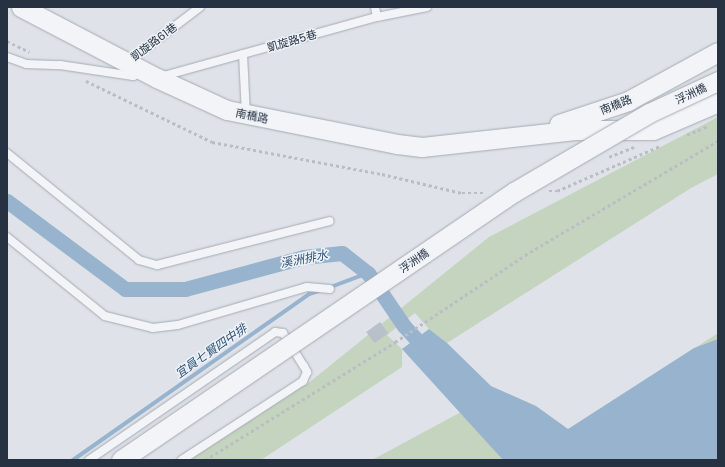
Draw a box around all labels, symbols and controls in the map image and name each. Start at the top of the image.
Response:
street label: 凱旋路61巷 [128,20,180,64]
street label: 凱旋路5巷 [266,28,318,54]
street label: 浮洲橋 [673,81,709,107]
street label: 南橋路 [598,93,634,117]
street label: 南橋路 [234,106,270,126]
street label: 浮洲橋 [397,246,431,276]
water label: 溪洲排水 [279,247,329,271]
water label: 宜員七賢四中排 [172,321,250,381]

